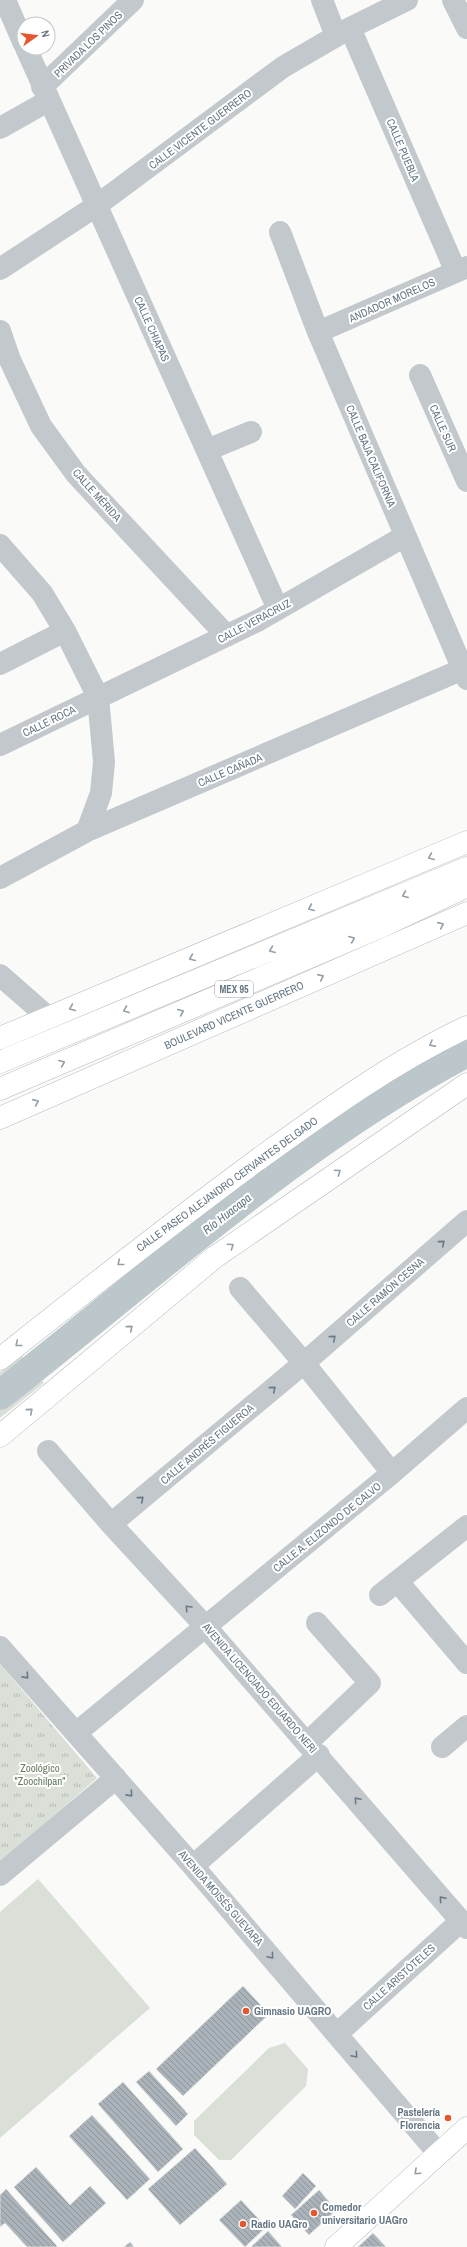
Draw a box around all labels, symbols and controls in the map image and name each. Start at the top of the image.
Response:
street label: PRIVADA LOS PINOS [51,8,125,80]
north arrow [16,16,56,56]
text: N [38,29,53,38]
street label: CALLE VICENTE GUERRERO [146,86,254,172]
street label: CALLE PUEBLA [384,117,423,184]
street label: ANDADOR MORELOS [346,275,437,326]
street label: CALLE CHIAPAS [131,294,173,364]
street label: CALLE SUR [426,402,460,454]
street label: CALLE BAJA CALIFORNIA [343,403,399,510]
street label: CALLE MÉRIDA [70,466,125,525]
street label: CALLE VERACRUZ [215,596,293,646]
street label: CALLE ROCA [20,702,79,740]
street label: CALLE CAÑADA [196,750,265,790]
one-way arrow [428,853,435,861]
one-way arrow [402,890,409,898]
one-way arrow [308,903,315,911]
one-way arrow [437,921,444,929]
one-way arrow [348,936,356,944]
one-way arrow [269,945,276,953]
one-way arrow [188,953,196,961]
one-way arrow [317,974,325,982]
street label: BOULEVARD VICENTE GUERRERO [162,978,306,1052]
road number: MEX 95 [215,981,253,997]
one-way arrow [68,1004,75,1012]
one-way arrow [123,1005,130,1013]
one-way arrow [177,1009,185,1017]
one-way arrow [429,1039,436,1046]
one-way arrow [57,1060,65,1068]
one-way arrow [31,1099,39,1107]
street label: CALLE PASEO ALEJANDRO CERVANTES DELGADO [133,1113,321,1255]
one-way arrow [334,1169,341,1177]
water label: Río Huacapa [199,1190,255,1238]
one-way arrow [437,1240,445,1248]
one-way arrow [227,1243,234,1251]
street label: CALLE RAMÓN CESNA [343,1254,427,1330]
one-way arrow [117,1259,124,1266]
one-way arrow [125,1325,133,1332]
one-way arrow [329,1335,336,1342]
one-way arrow [16,1340,23,1347]
one-way arrow [268,1386,276,1393]
street label: CALLE ANDRÉS FIGUEROA [157,1400,257,1487]
one-way arrow [26,1409,33,1416]
street label: CALLE A. ELIZONDO DE CALVO [270,1479,384,1575]
one-way arrow [136,1497,143,1504]
one-way arrow [186,1605,193,1612]
street label: AVENIDA LICENCIADO EDUARDO NERI [199,1619,320,1756]
one-way arrow [21,1671,29,1679]
park label: Zoológico "Zoochilpan" [14,1761,66,1788]
one-way arrow [126,1790,133,1797]
one-way arrow [354,1797,362,1805]
street label: AVENIDA MOISÉS GUEVARA [175,1847,267,1949]
one-way arrow [439,1896,446,1903]
street label: CALLE ARISTÓTELES [360,1941,438,2013]
one-way arrow [266,1951,273,1959]
place label: Gimnasio UAGRO [254,2004,331,2018]
marker: Gimnasio UAGRO [241,2006,251,2016]
one-way arrow [350,2050,358,2058]
place label: Pastelería Florencia [397,2105,440,2132]
marker: Pastelería Florencia [443,2113,453,2123]
one-way arrow [414,2168,422,2175]
place label: Comedor universitario UAGro [322,2200,408,2227]
marker: Comedor universitario UAGro [309,2208,319,2218]
place label: Radio UAGro [251,2217,308,2231]
marker: Radio UAGro [238,2219,248,2229]

